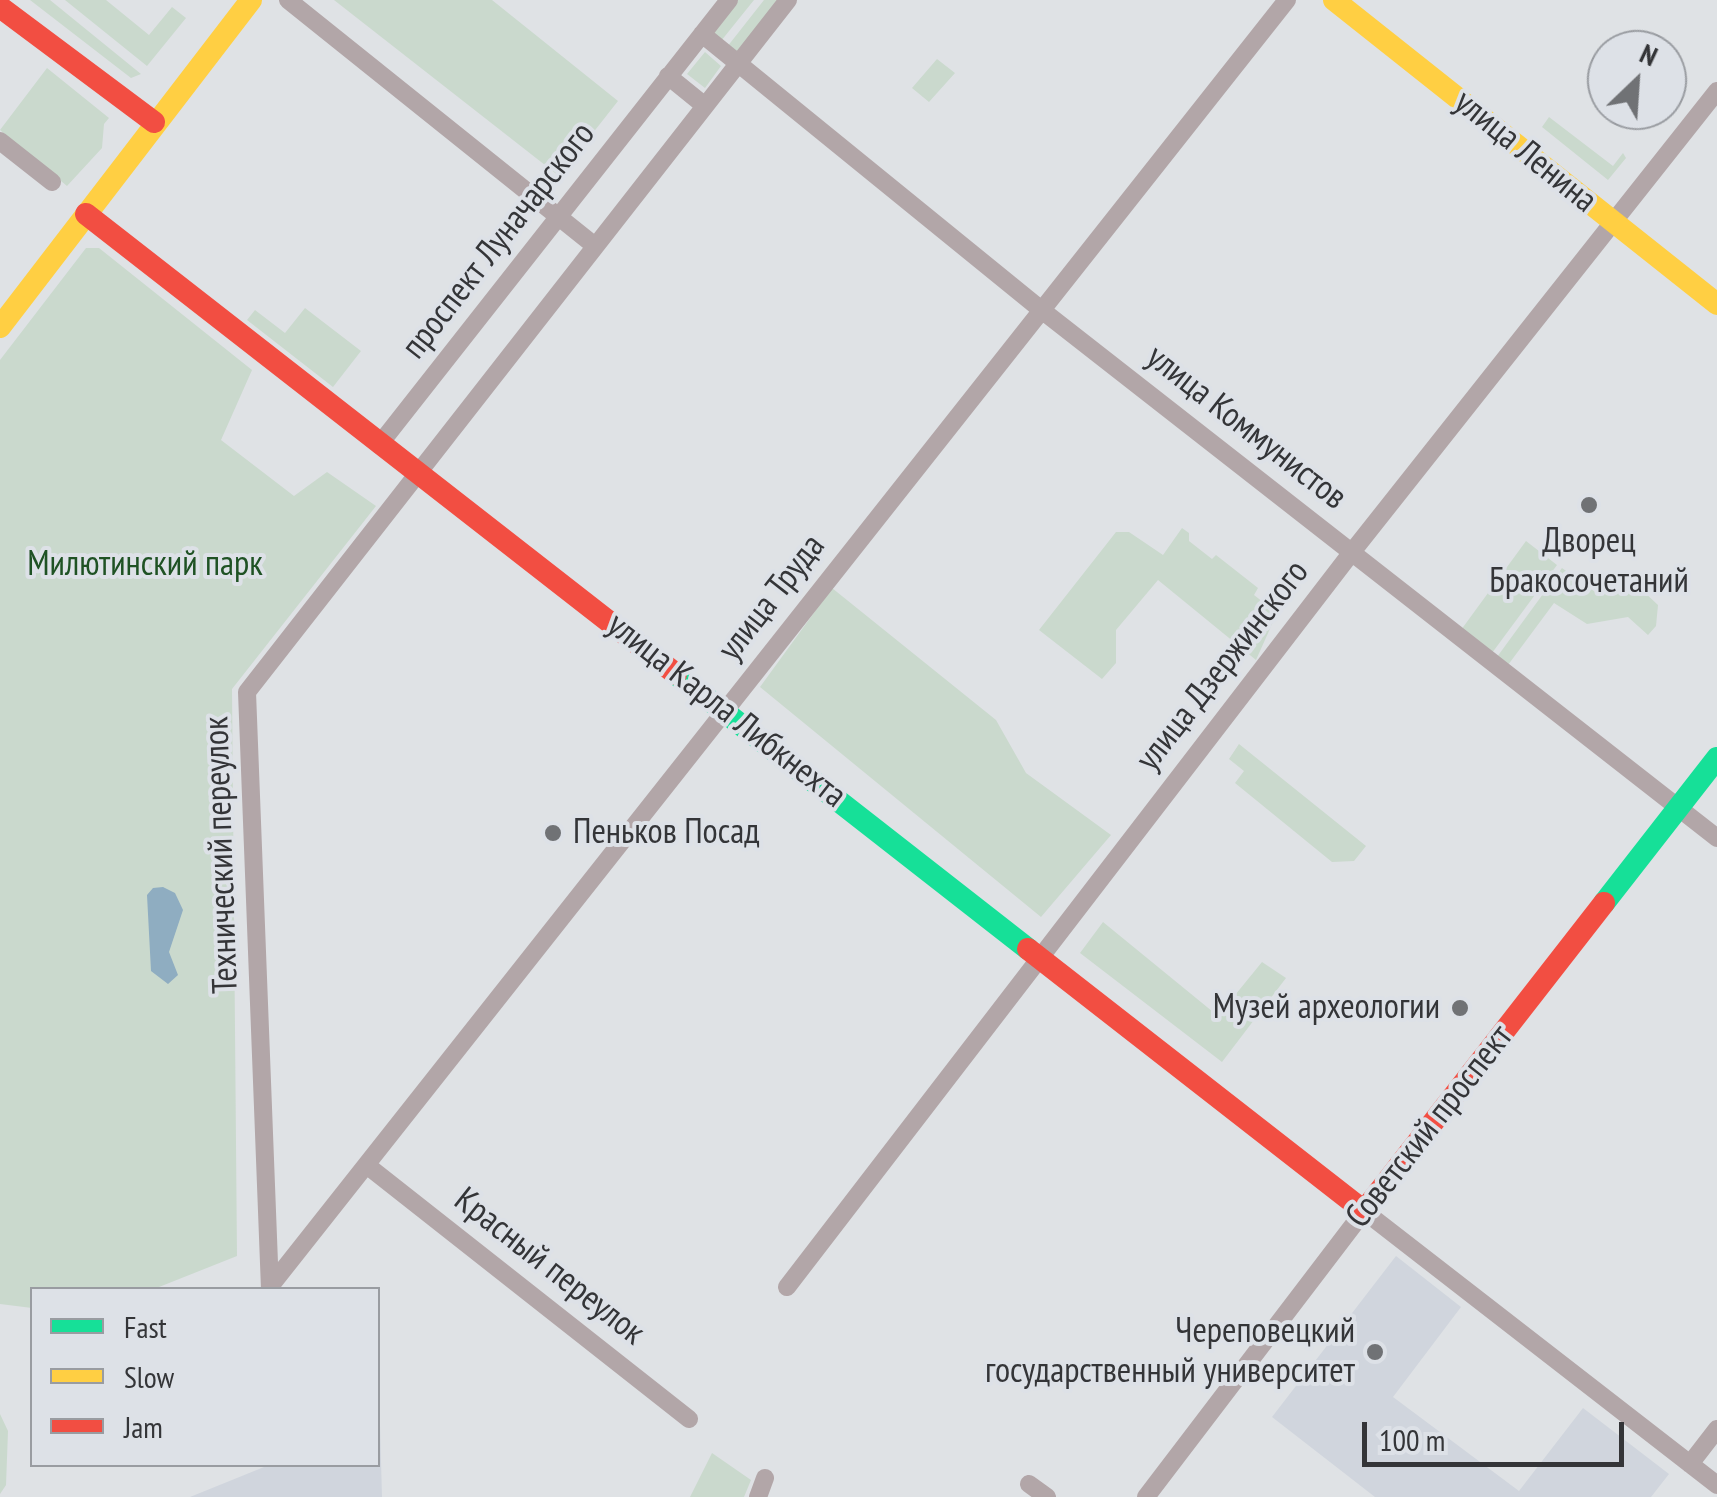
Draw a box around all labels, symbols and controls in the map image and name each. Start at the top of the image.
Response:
north arrow [1587,30,1687,130]
text: N [1634,34,1664,74]
street label: улица Ленина [1445,82,1605,222]
street label: проспект Луначарского [394,114,604,368]
street label: улица Коммунистов [1138,337,1354,519]
marker: Дворец Бракосочетаний [1578,494,1600,516]
place label: Дворец Бракосочетаний [1489,521,1689,603]
street label: улица Труда [710,527,834,669]
park label: Милютинский парк [27,544,263,586]
street label: улица Дзержинского [1128,553,1318,779]
street label: улица Карла Либкнехта [598,605,854,817]
street label: Технический переулок [196,716,248,994]
place label: Пеньков Посад [573,812,760,854]
marker: Пеньков Посад [542,822,564,844]
place label: Музей археологии [1213,987,1440,1029]
marker: Музей археологии [1449,997,1471,1019]
street label: Советский проспект [1338,1017,1522,1237]
street label: Красный переулок [445,1180,653,1354]
legend [30,1287,380,1467]
text: Fast [124,1307,167,1346]
place label: Череповецкий государственный университет [985,1311,1355,1393]
marker: Череповецкий государственный университет [1364,1341,1386,1363]
text: Slow [124,1357,174,1396]
scale bar [1367,1402,1630,1464]
text: Jam [124,1407,163,1446]
text: 100 m [1379,1420,1445,1459]

